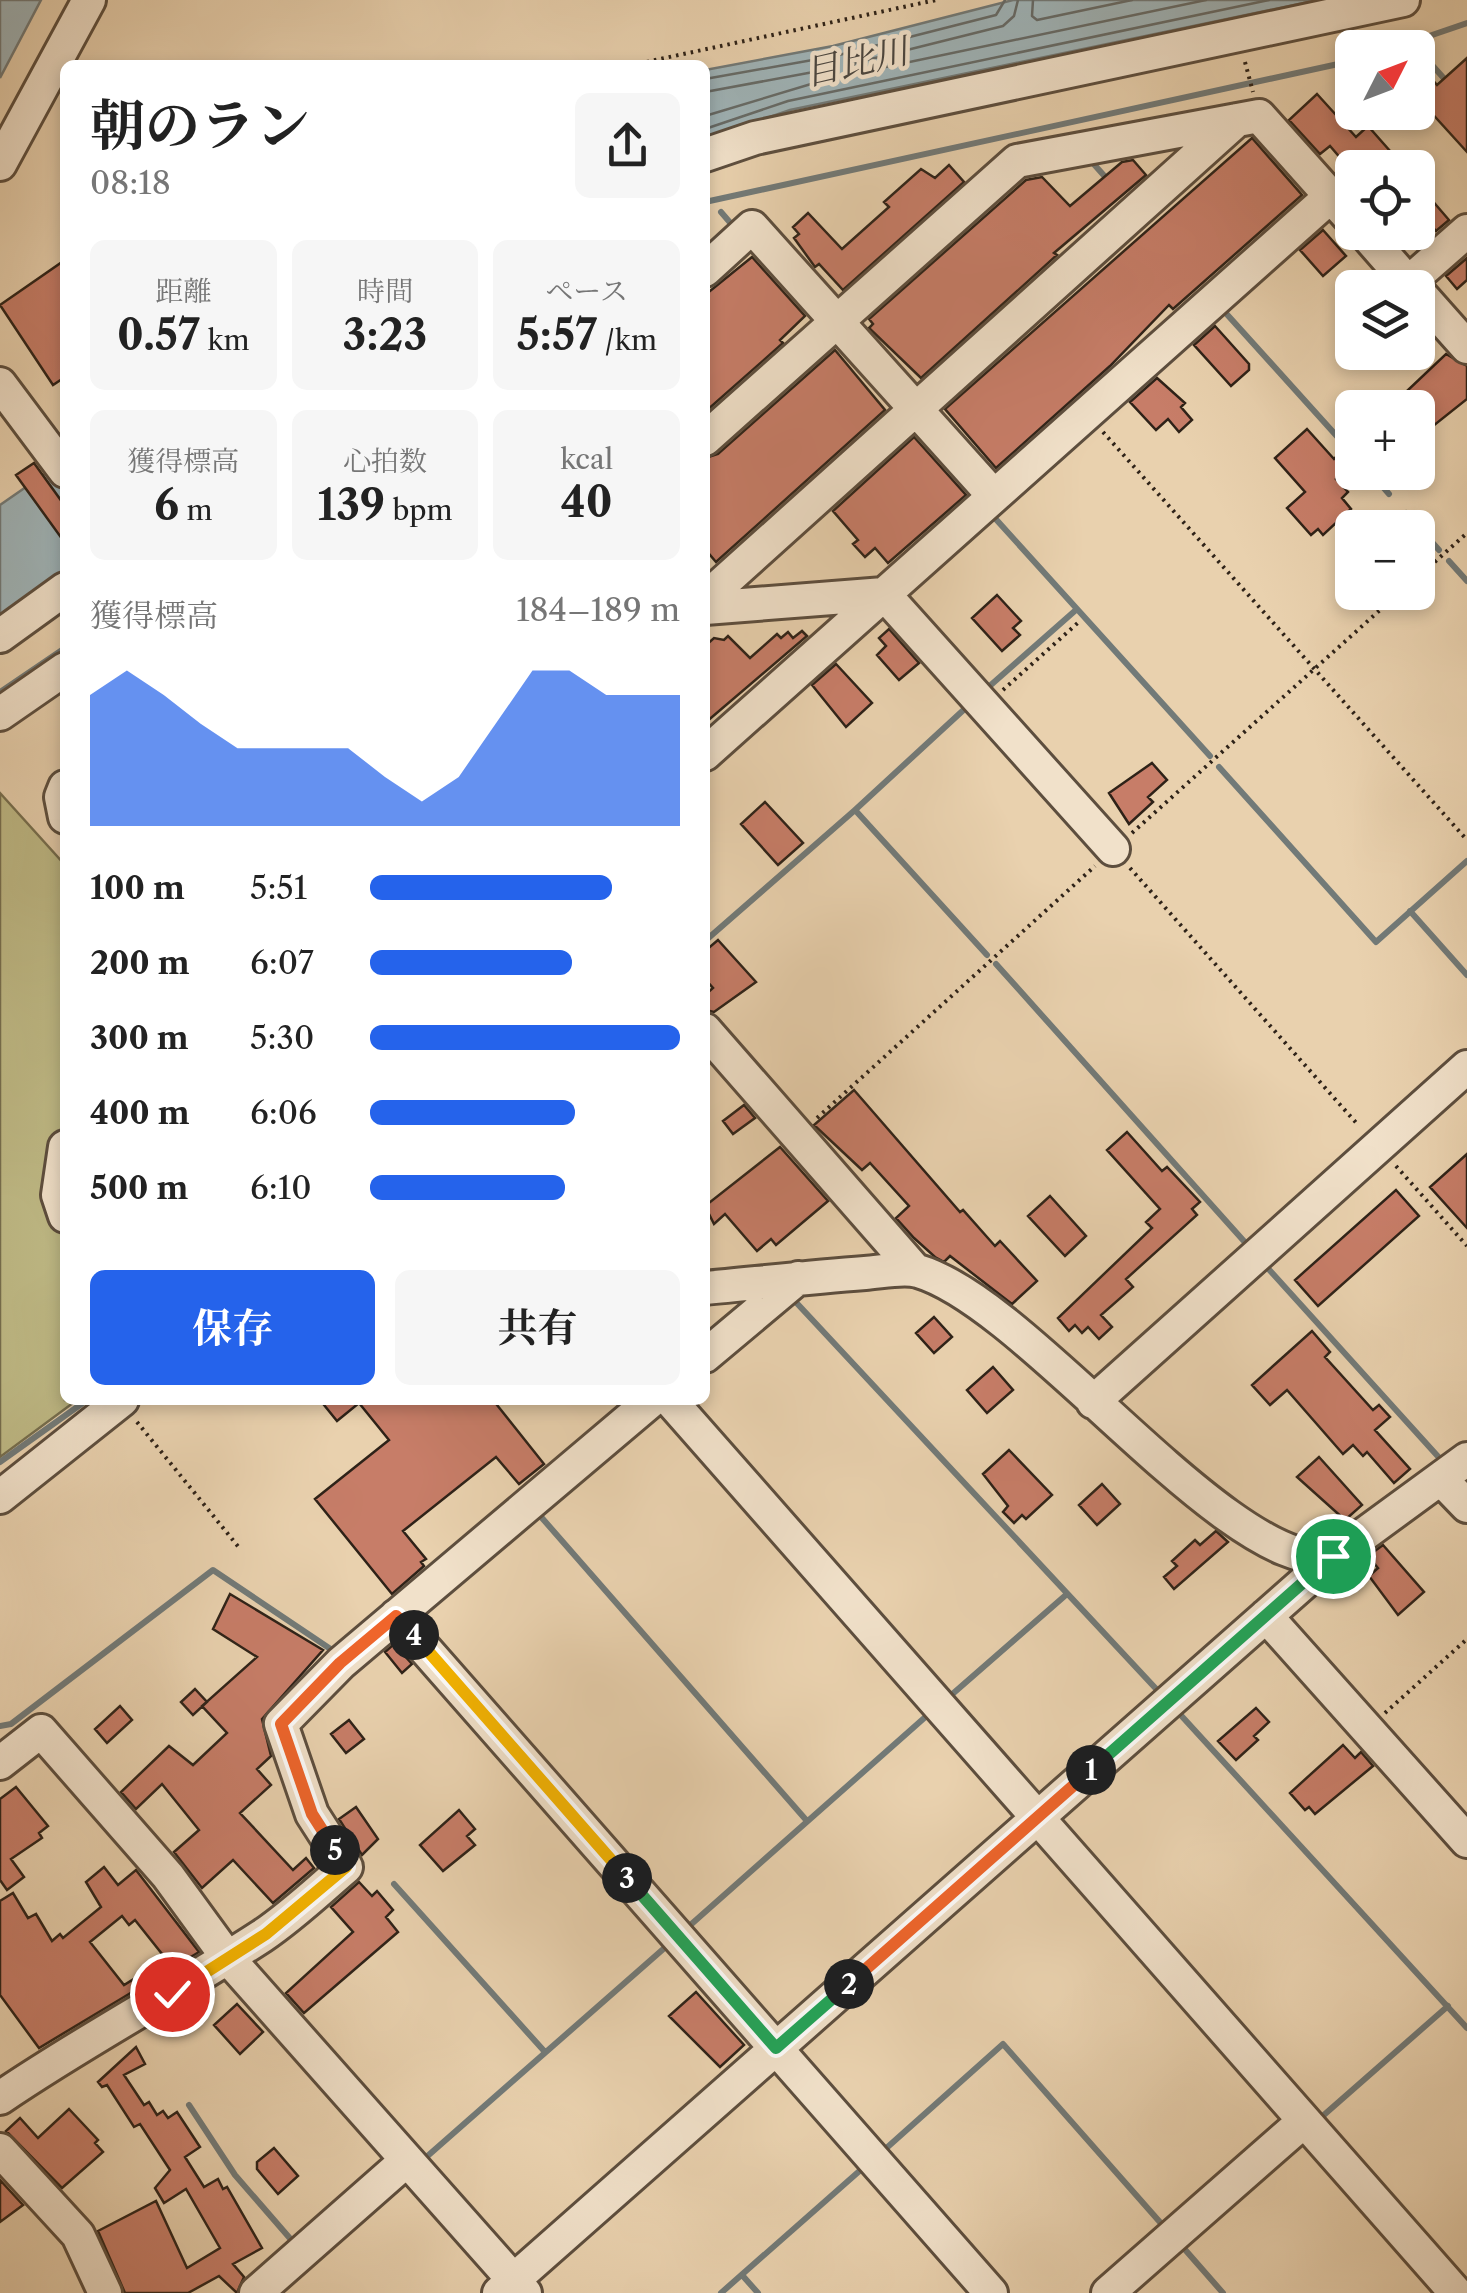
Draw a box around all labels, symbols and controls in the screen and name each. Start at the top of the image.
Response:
water label: 目比川 [800,28,916,94]
north arrow [1335,30,1435,130]
map controls [1335,30,1435,610]
text: 朝のラン [90,92,310,159]
button: share [575,93,680,198]
button: locate [1335,150,1435,250]
text: 08:18 [90,163,171,202]
button: layers [1335,270,1435,370]
text: 距離 [155,274,211,308]
text: 時間 [357,274,413,308]
text: ペース [545,274,628,308]
text: 0.57 [117,309,200,361]
text: 3:23 [343,309,427,361]
text: 5:57 [516,309,597,361]
text: km [200,323,250,357]
text: /km [597,323,657,357]
button: + [1335,390,1435,490]
text: kcal [560,442,613,476]
text: 獲得標高 [127,444,239,478]
text: 心拍数 [343,444,427,478]
text: 40 [561,476,612,528]
text: 6 [154,479,179,531]
text: 139 [317,479,385,531]
text: m [179,493,213,527]
text: bpm [385,493,453,527]
button: − [1335,510,1435,610]
text: 184–189 m [516,590,680,629]
text: 獲得標高 [90,596,218,635]
text: 100 m [90,868,185,907]
text: 5:51 [250,868,307,907]
text: 200 m [90,943,190,982]
text: 6:07 [250,943,314,982]
text: 300 m [90,1018,189,1057]
text: 5:30 [250,1018,314,1057]
text: 400 m [90,1093,190,1132]
text: 6:06 [250,1093,317,1132]
text: 500 m [90,1168,188,1207]
text: 6:10 [250,1168,311,1207]
button: 保存 [90,1270,375,1385]
button: 共有 [395,1270,680,1385]
pin [1291,1514,1376,1599]
icon: arrive [1306,1529,1361,1584]
pin: 4 [389,1610,439,1660]
text: 4 [406,1618,422,1652]
pin: 1 [1066,1745,1116,1795]
text: 1 [1085,1753,1097,1787]
pin: 5 [310,1825,360,1875]
text: 5 [327,1833,343,1867]
pin: 3 [602,1853,652,1903]
text: 3 [619,1861,635,1895]
pin [130,1952,215,2037]
pin: 2 [824,1959,874,2009]
icon: check [145,1967,200,2022]
text: 2 [841,1967,857,2001]

